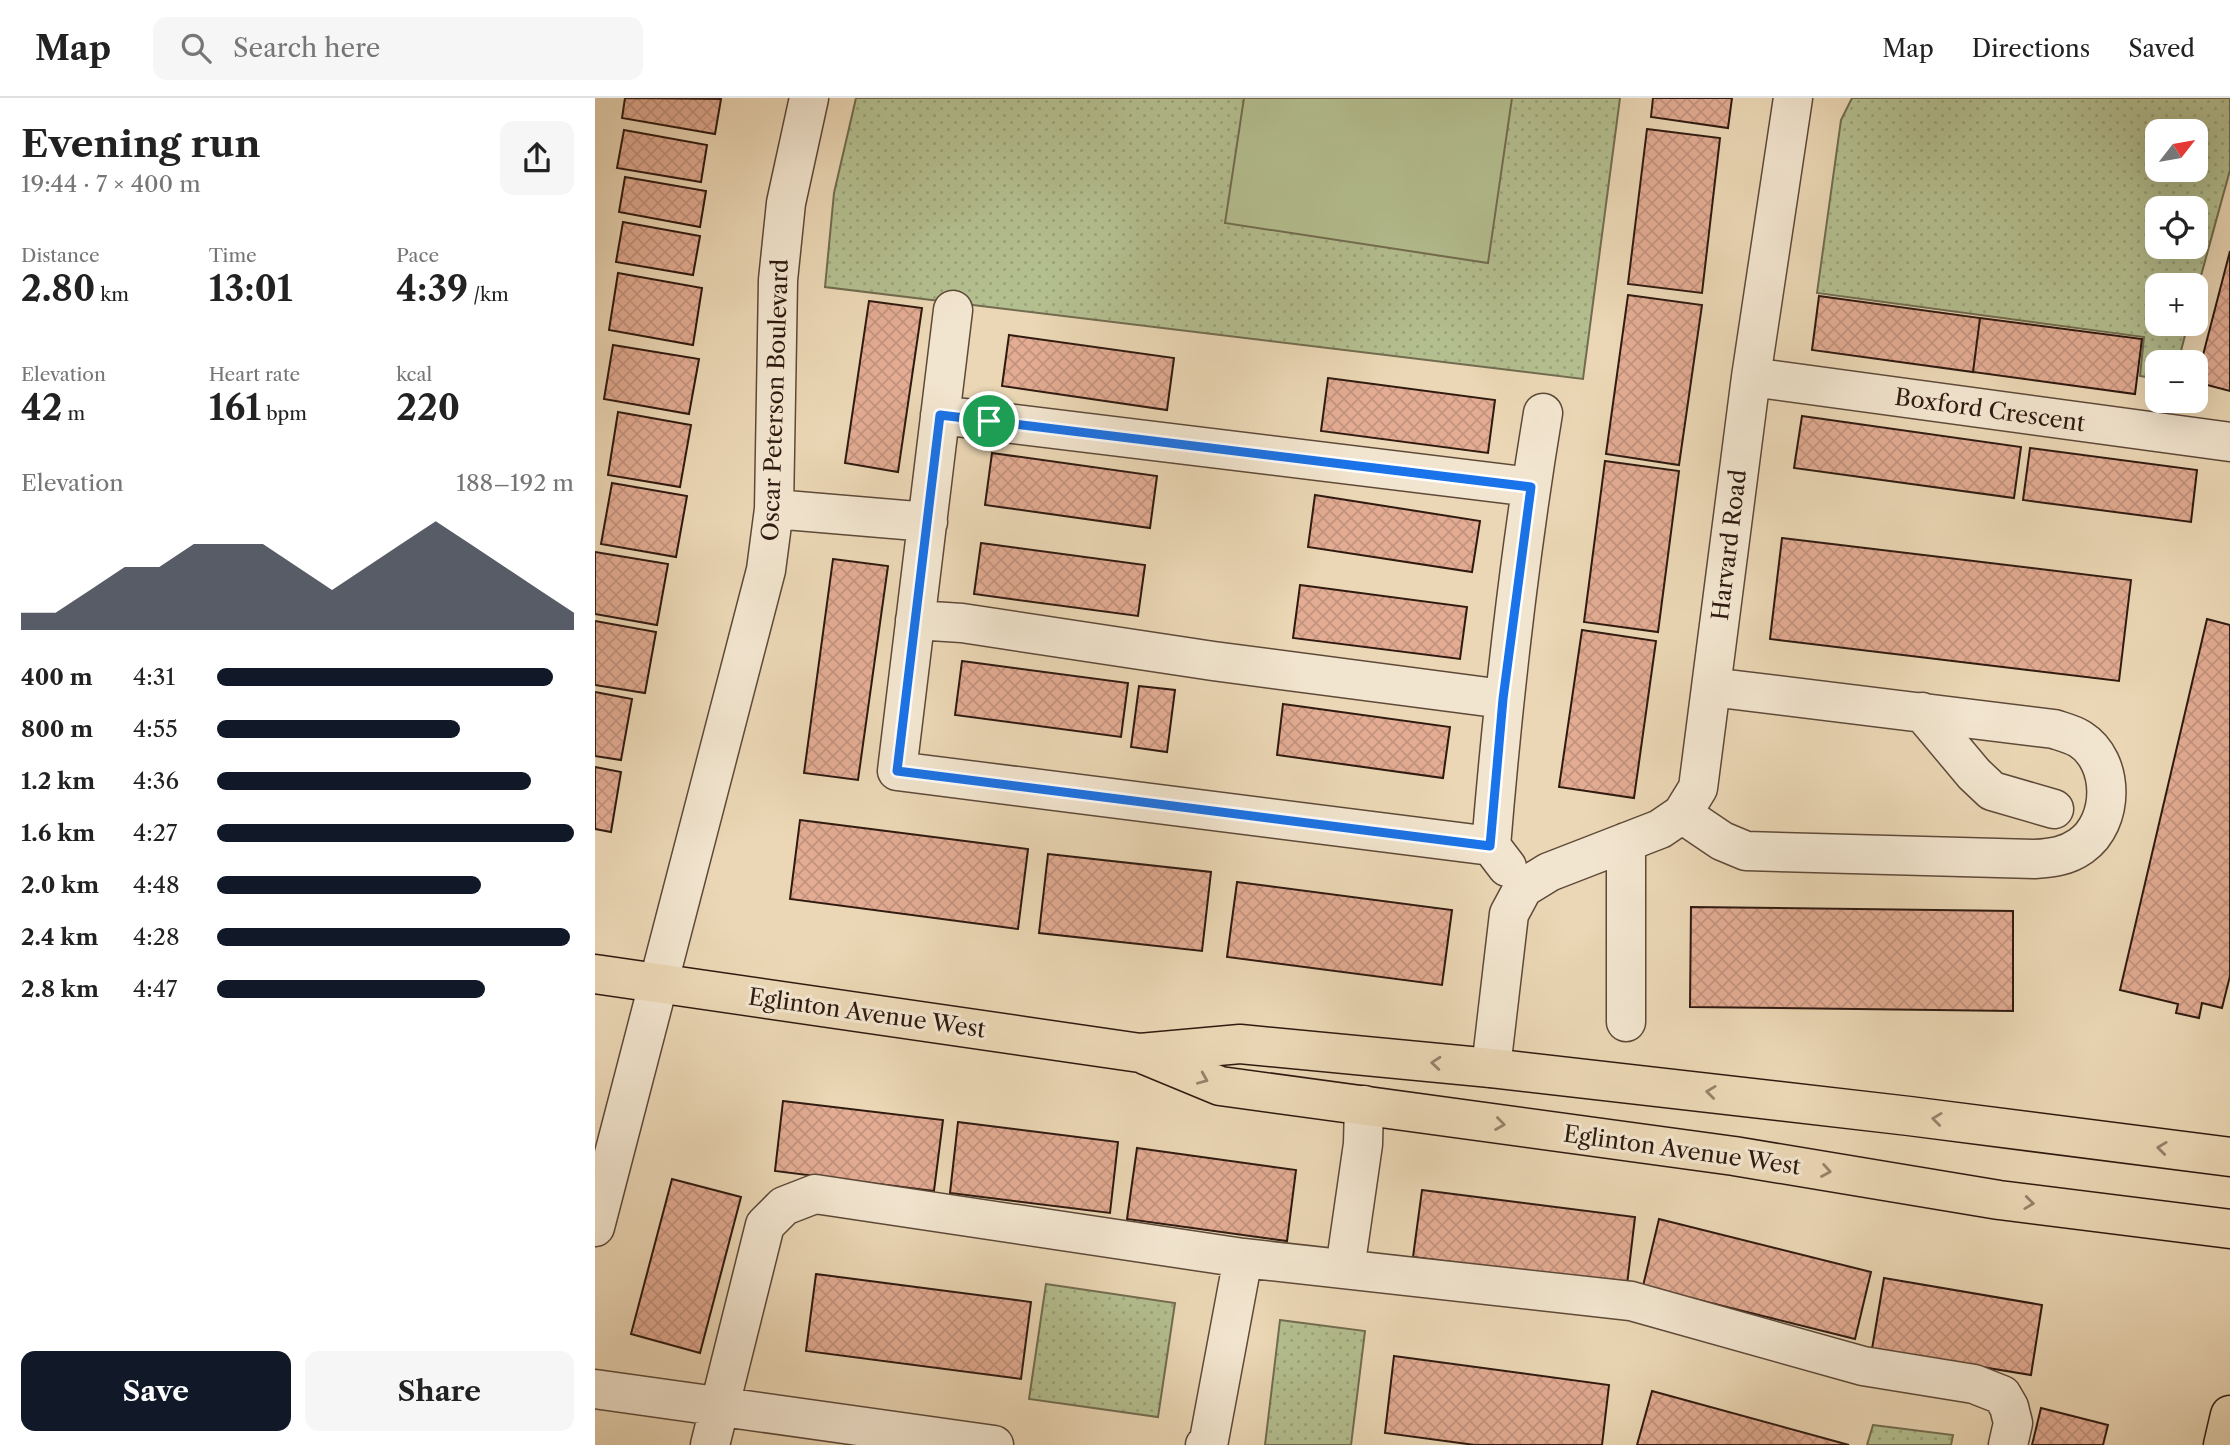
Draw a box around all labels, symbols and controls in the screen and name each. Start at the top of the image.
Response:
search box [153,17,643,80]
text: Map [35,28,111,69]
icon: search [177,29,215,67]
text: Search here [233,32,380,64]
text: Map [1882,34,1934,63]
text: Directions [1972,34,2090,63]
text: Saved [2128,34,2195,63]
north arrow [2145,119,2209,182]
map controls [2145,119,2208,413]
text: Evening run [21,120,261,167]
button: share [500,121,574,195]
text: 19:44 · 7 × 400 m [21,170,201,198]
button: locate [2145,196,2208,259]
text: Distance [21,244,100,267]
text: Time [209,244,257,267]
text: Pace [396,244,439,267]
street label: Oscar Peterson Boulevard [756,258,794,542]
text: 2.80 [21,267,95,310]
text: 13:01 [209,267,293,310]
text: 4:39 [396,267,468,310]
button: + [2145,273,2208,336]
text: km [95,283,129,306]
text: /km [468,283,509,306]
button: − [2145,350,2208,413]
text: Elevation [21,363,106,386]
text: Heart rate [209,363,300,386]
text: kcal [396,363,432,386]
street label: Boxford Crescent [1893,383,2087,437]
text: 42 [21,386,62,429]
text: 161 [209,386,261,429]
text: 220 [396,386,460,429]
pin [959,391,1019,451]
text: m [62,402,85,425]
text: bpm [261,402,307,425]
icon: arrive [970,402,1008,440]
street label: Harvard Road [1706,468,1752,622]
text: Elevation [21,469,124,497]
text: 188–192 m [456,469,574,497]
text: 400 m [21,663,93,691]
text: 4:31 [133,663,175,691]
text: 800 m [21,715,93,743]
text: 4:55 [133,715,178,743]
text: 1.2 km [21,767,95,795]
text: 4:36 [133,767,179,795]
text: 1.6 km [21,819,95,847]
text: 4:27 [133,819,177,847]
text: 2.0 km [21,871,99,899]
text: 4:48 [133,871,180,899]
text: 2.4 km [21,923,98,951]
text: 4:28 [133,923,180,951]
text: 2.8 km [21,975,99,1003]
text: 4:47 [133,975,177,1003]
street label: Eglinton Avenue West [747,983,987,1043]
one-way arrow [1430,1056,1441,1071]
one-way arrow [1195,1071,1208,1085]
one-way arrow [1705,1085,1717,1100]
one-way arrow [1931,1112,1942,1127]
one-way arrow [1494,1116,1506,1131]
street label: Eglinton Avenue West [1562,1120,1802,1180]
one-way arrow [2156,1140,2168,1155]
one-way arrow [1820,1163,1832,1178]
one-way arrow [2023,1196,2034,1211]
button: Save [21,1351,291,1431]
button: Share [305,1351,574,1431]

